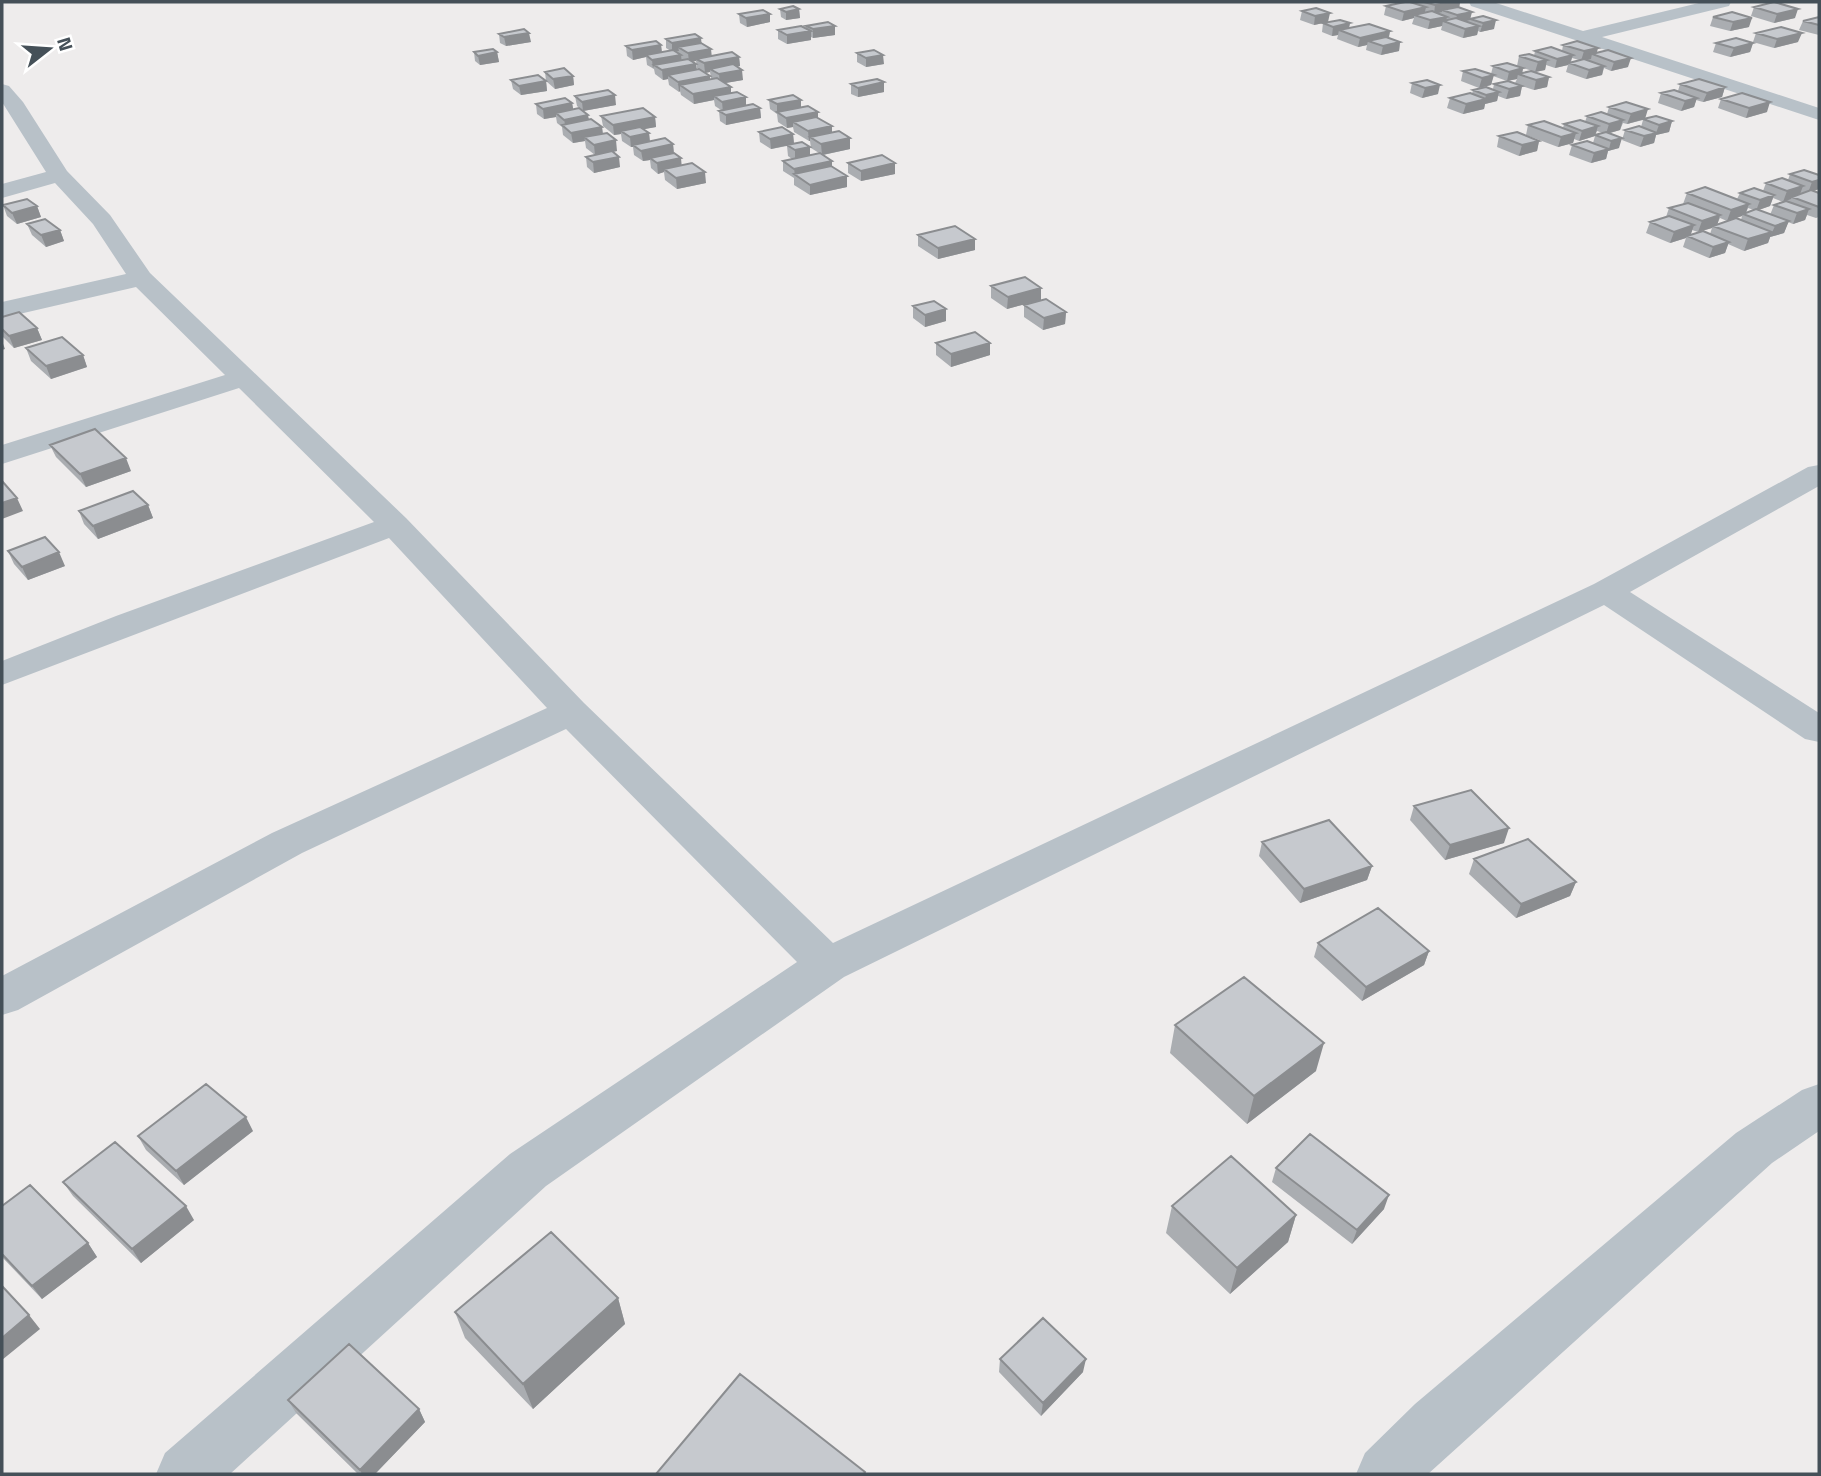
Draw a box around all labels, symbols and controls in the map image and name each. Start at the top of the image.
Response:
north arrow [14,14,84,84]
text: N [50,33,82,54]

